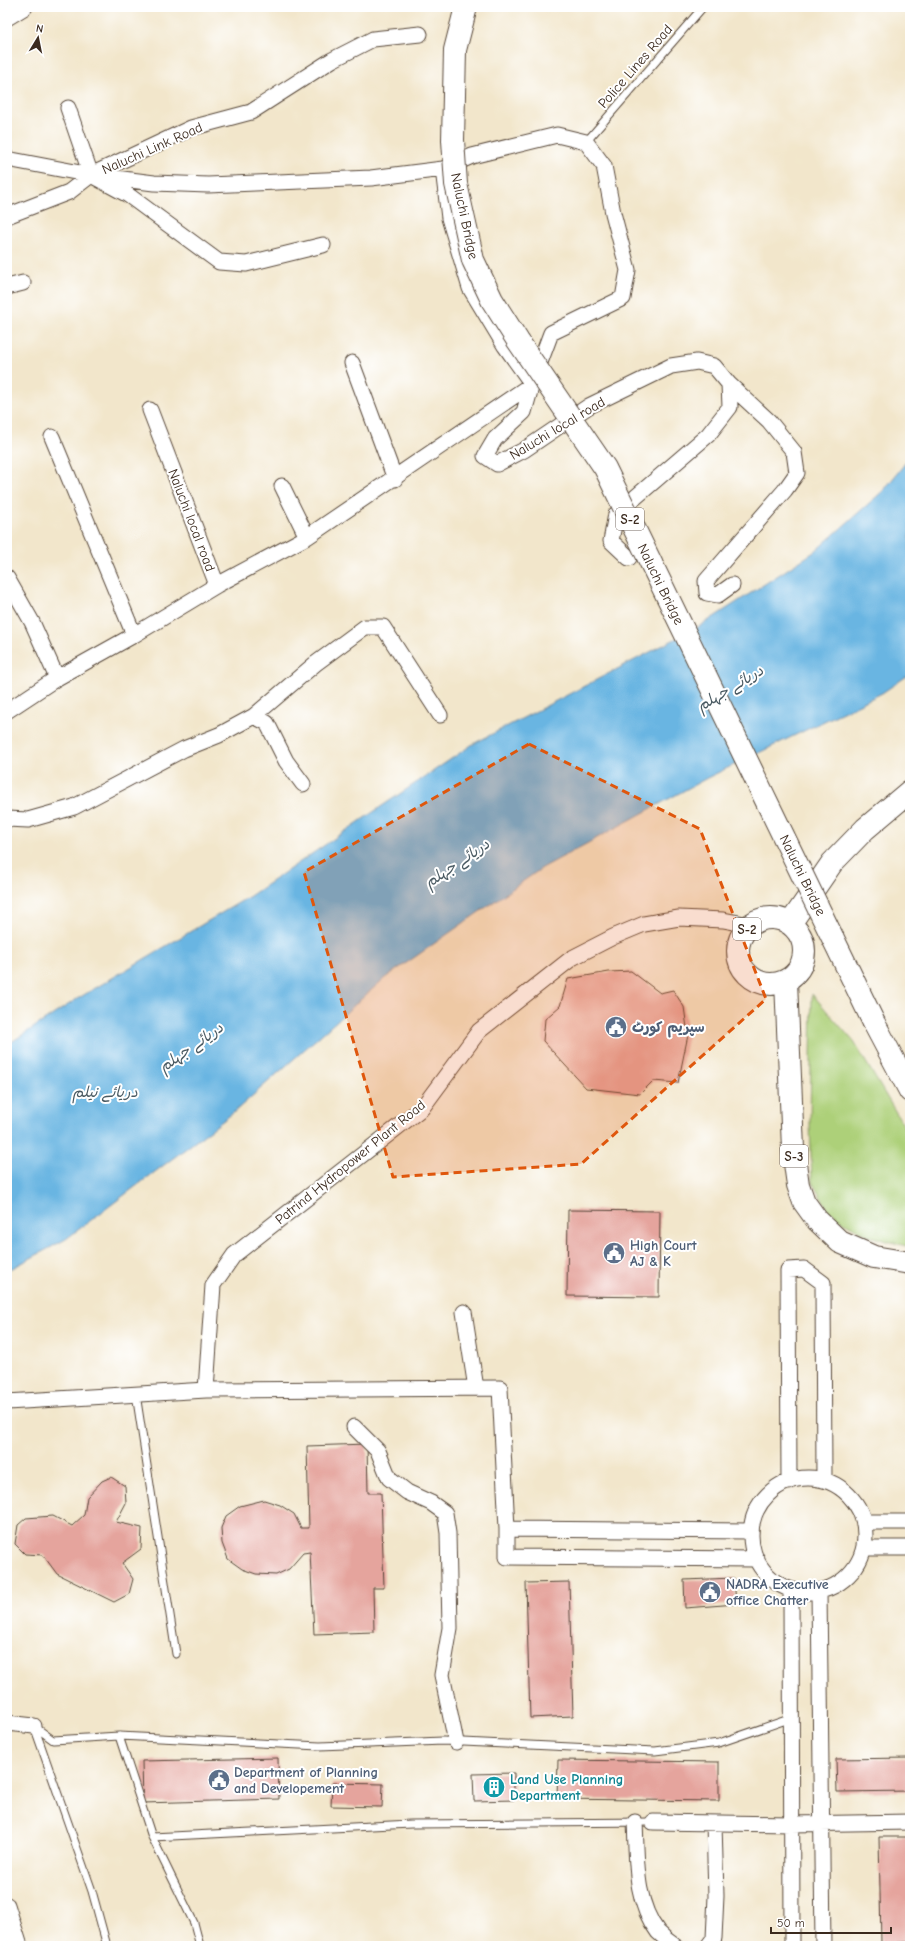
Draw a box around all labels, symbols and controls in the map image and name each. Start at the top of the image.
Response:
north arrow [18,18,58,58]
street label: Police Lines Road [595,21,676,112]
text: N [35,22,44,36]
street label: Naluchi Link Road [99,119,205,178]
street label: Naluchi Bridge [447,171,482,261]
street label: Naluchi local road [506,393,608,464]
street label: Naluchi local road [164,467,219,574]
road number: S-2 [616,508,644,530]
street label: Naluchi Bridge [634,541,687,628]
water label: دریائے جہلم [694,661,768,717]
street label: Naluchi Bridge [776,832,829,919]
water label: دریائے جہلم [421,835,494,894]
road number: S-2 [733,918,761,940]
public building icon: سپریم کورٹ [603,1014,629,1040]
water label: دریائے جہلم [155,1018,228,1078]
place label: سپریم کورٹ [632,1019,705,1038]
water label: دریائے نیلم [72,1083,138,1104]
street label: Patrind Hydropower Plant Road [272,1097,429,1228]
road number: S-3 [780,1145,808,1167]
place label: High Court AJ & K [630,1237,697,1270]
public building icon: High Court AJ & K [601,1240,627,1266]
place label: NADRA Executive office Chatter [726,1576,829,1609]
public building icon: NADRA Executive office Chatter [697,1579,723,1605]
place label: Department of Planning and Developement [234,1764,378,1797]
public building icon: Department of Planning and Developement [206,1767,232,1793]
place label: Land Use Planning Department [510,1771,623,1804]
building icon: Land Use Planning Department [481,1774,507,1800]
scale bar [771,1909,891,1935]
text: 50 m [777,1916,805,1930]

